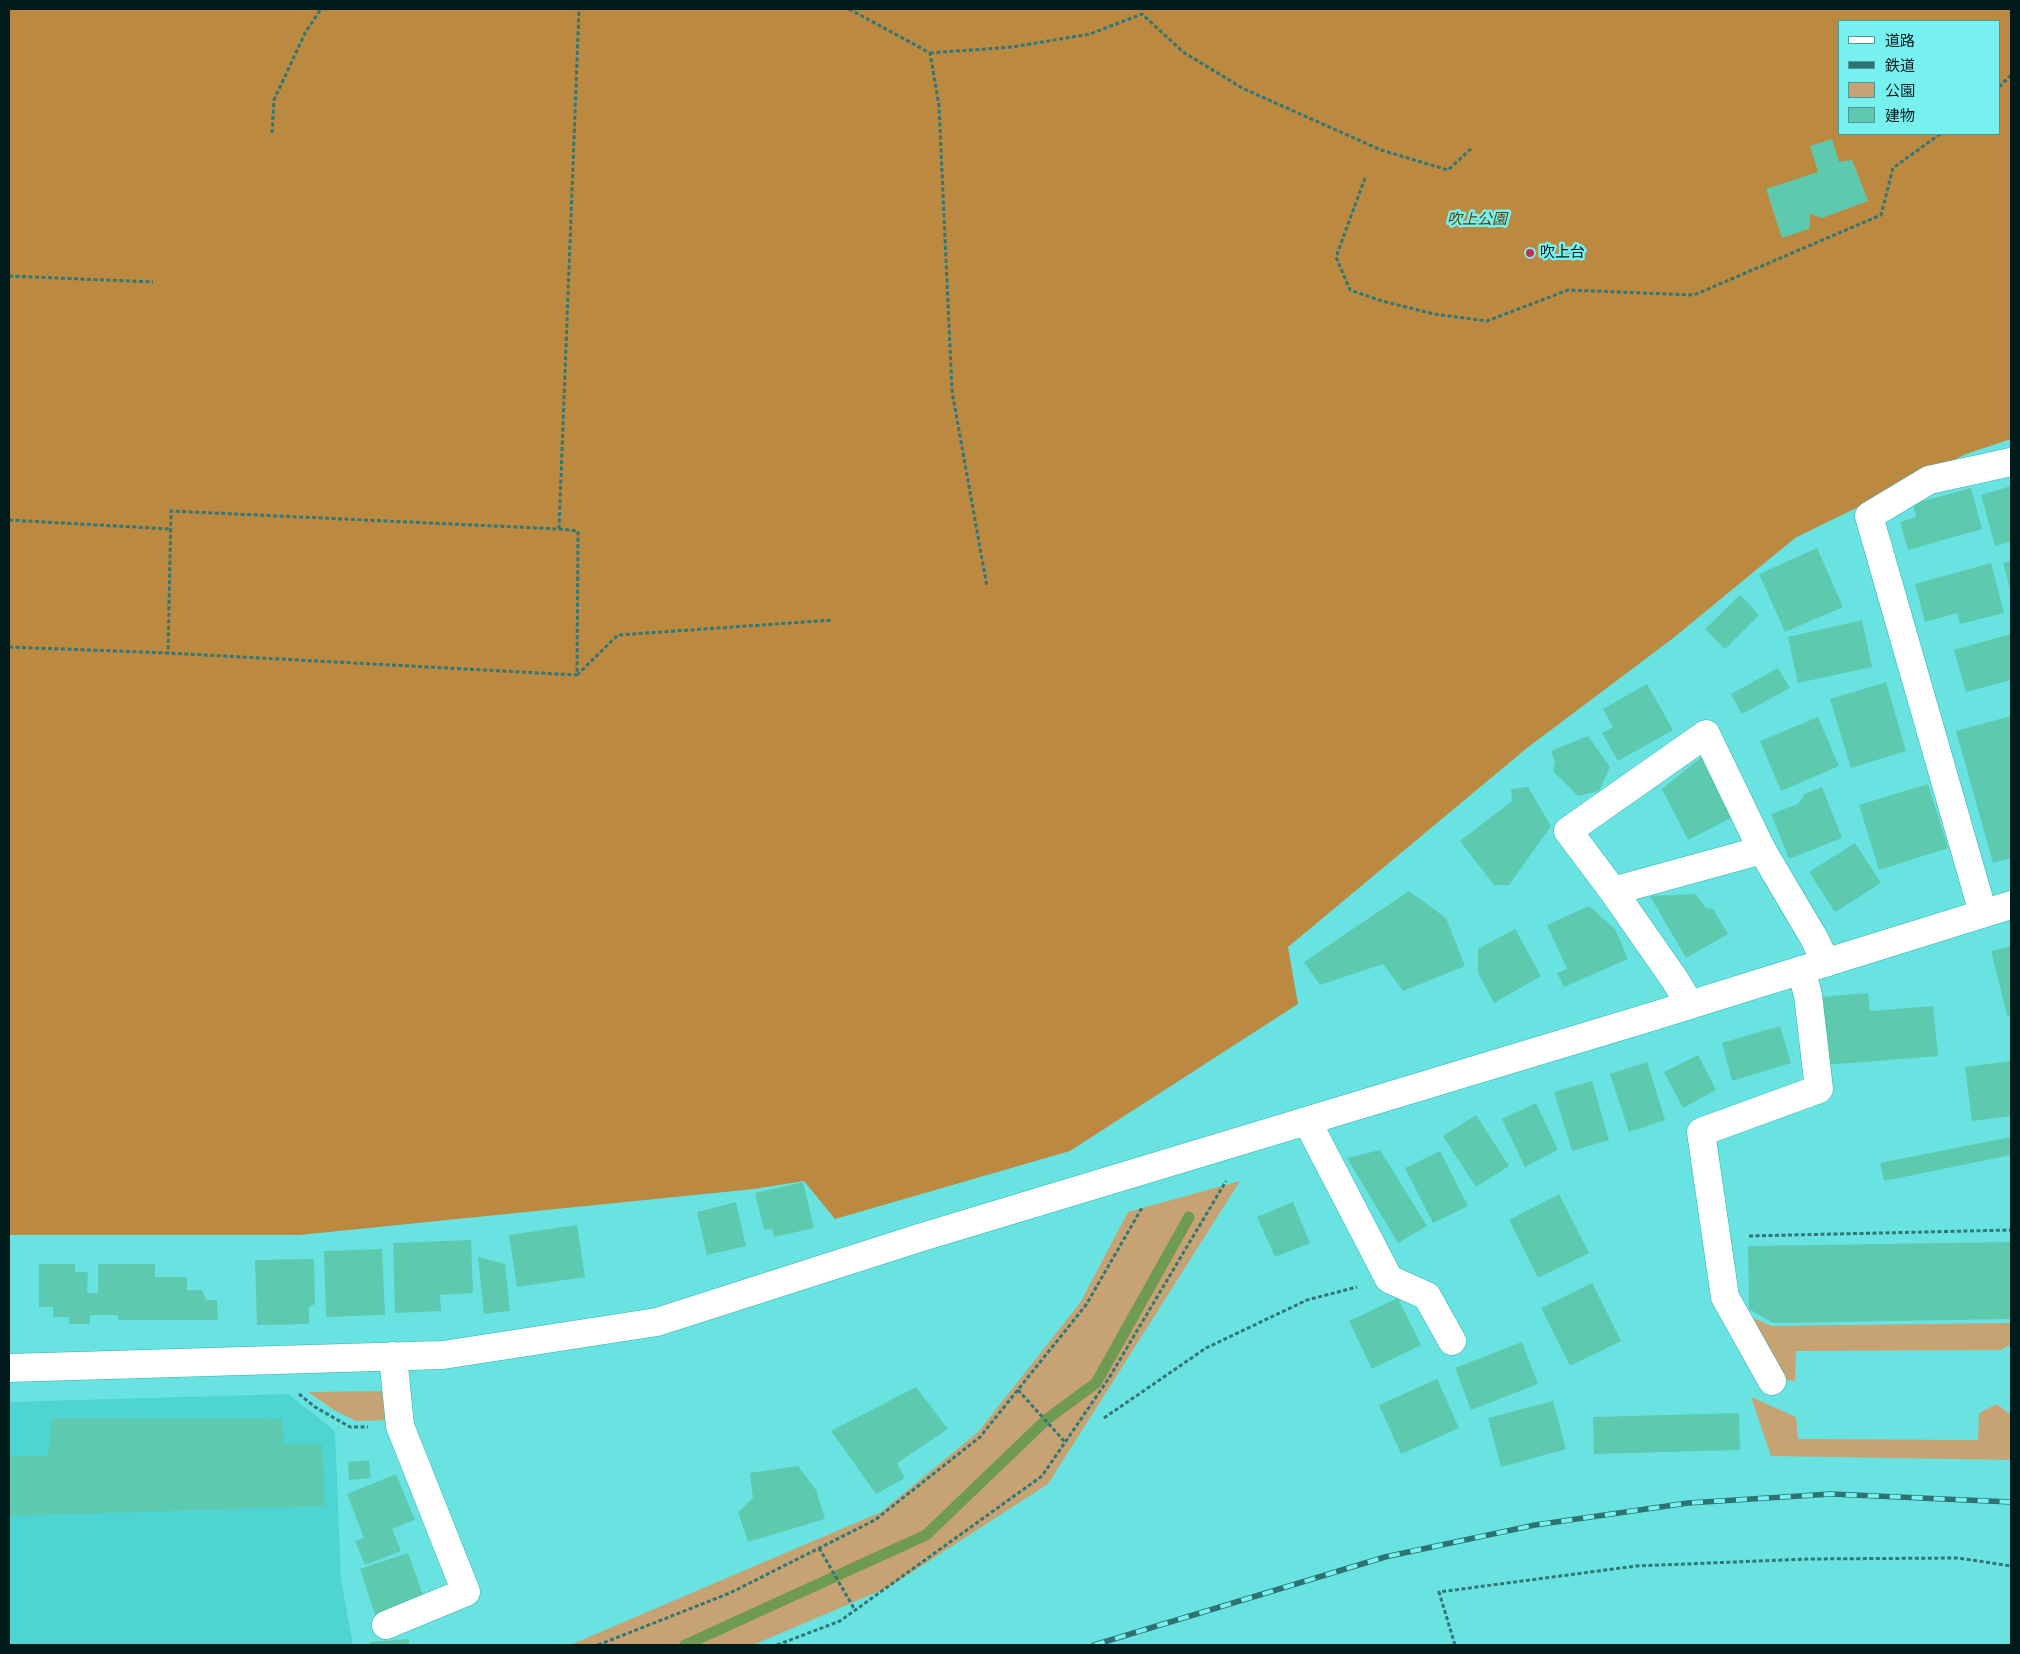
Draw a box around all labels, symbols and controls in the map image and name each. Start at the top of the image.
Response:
legend [1838,20,2000,135]
text: 道路 [1885,30,1915,50]
text: 鉄道 [1885,55,1915,75]
text: 公園 [1885,80,1915,100]
text: 建物 [1885,105,1915,125]
park label: 吹上公園 [1447,211,1507,229]
place label: 吹上台 [1540,244,1585,262]
marker: 吹上台 [1524,247,1536,259]

